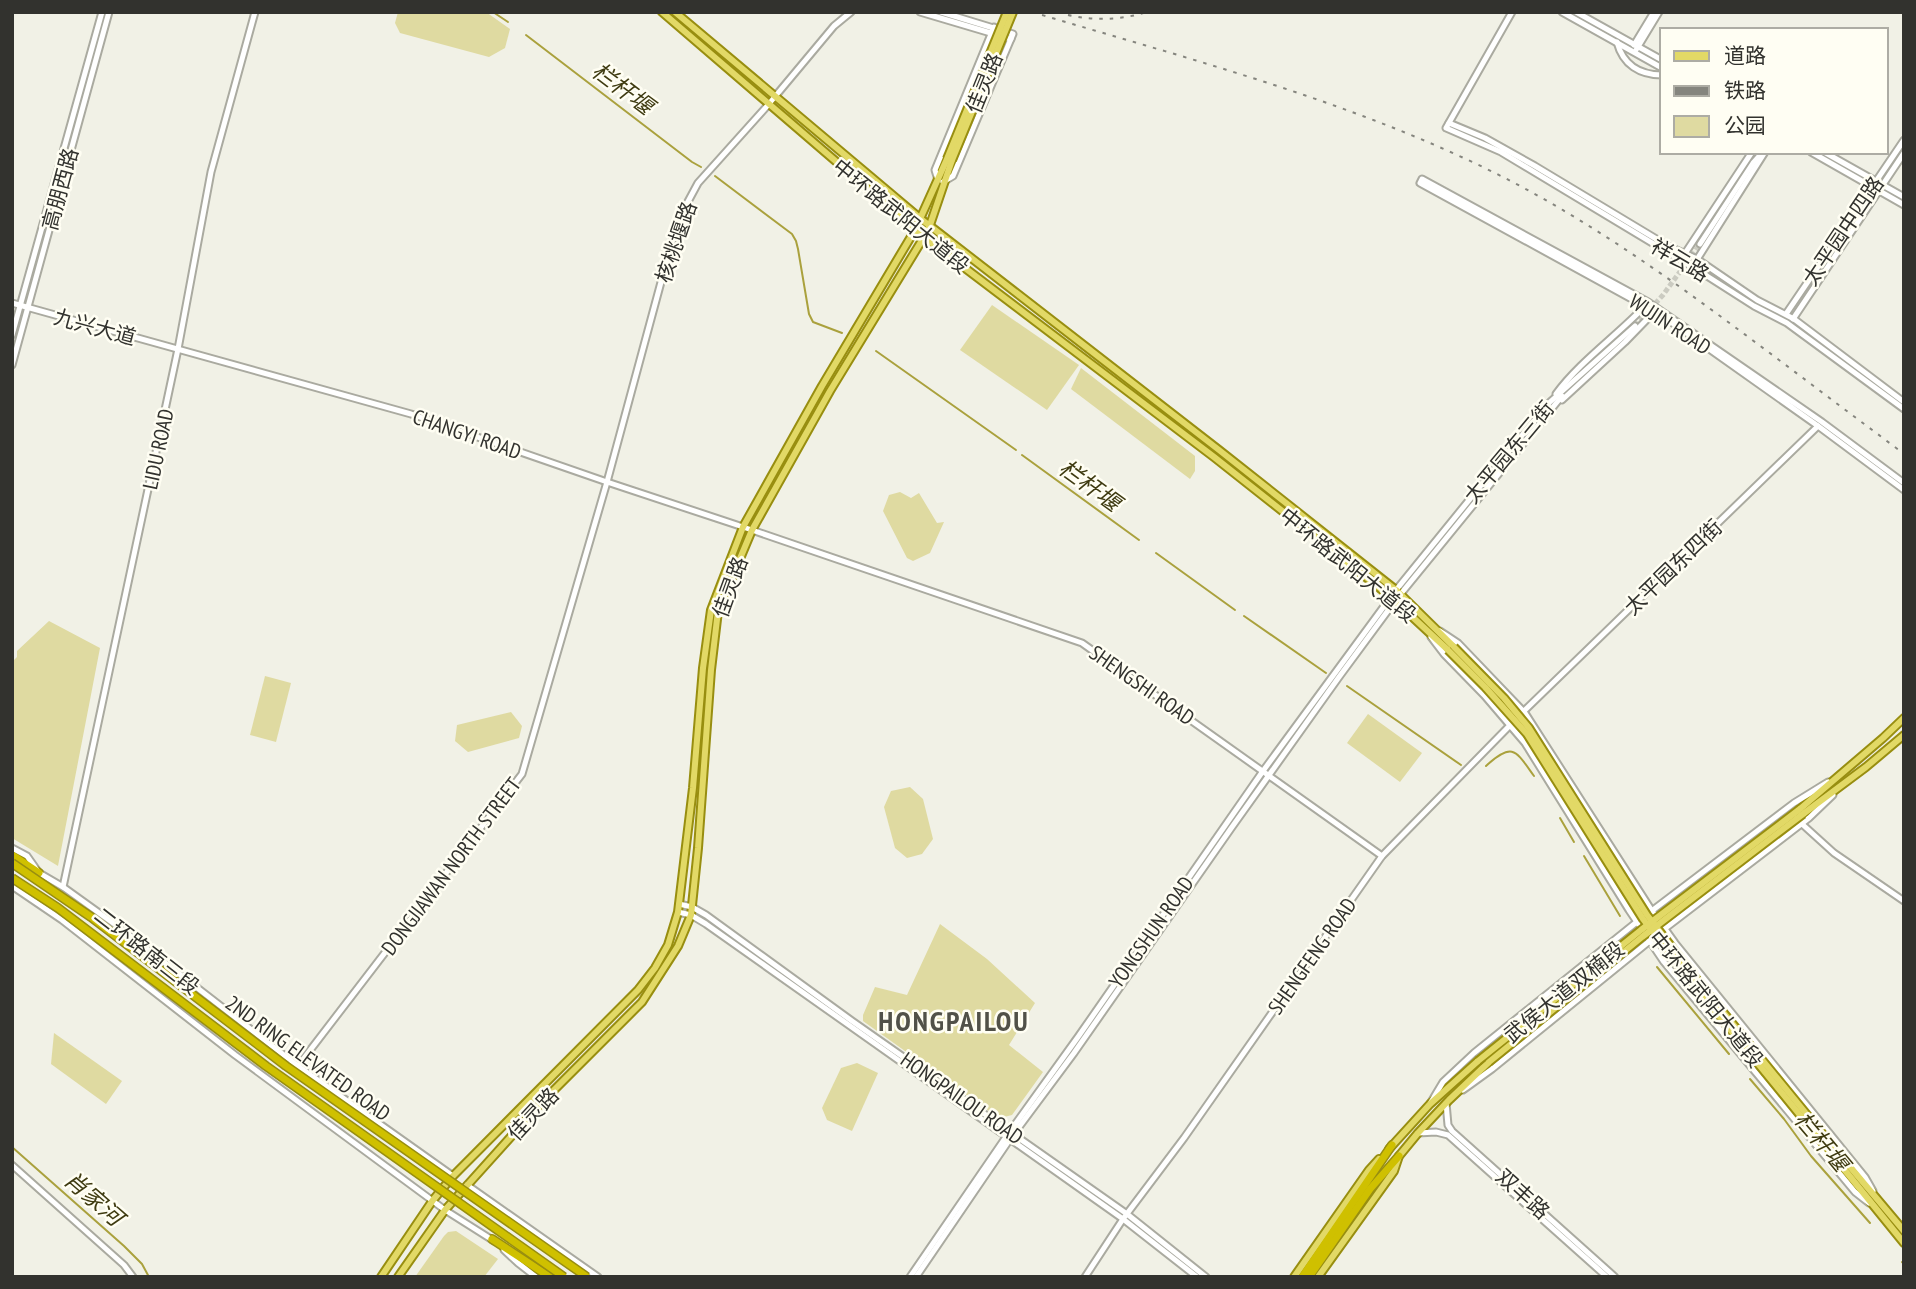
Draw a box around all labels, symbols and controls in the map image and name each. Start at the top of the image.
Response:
legend [1660,28,1888,154]
text: 道路 [1724,42,1766,69]
street label: 佳灵路 [960,49,1008,117]
water label: 栏杆堰 [587,56,662,123]
text: 铁路 [1724,77,1766,104]
text: 公园 [1724,112,1766,139]
street label: 高朋西路 [36,145,84,233]
street label: 中环路武阳大道段 [827,153,975,279]
street label: 太平园中四路 [1797,171,1889,291]
street label: 核桃堰路 [650,198,702,286]
street label: 祥云路 [1646,232,1714,288]
street label: WUJIN ROAD [1624,288,1716,360]
street label: 九兴大道 [51,303,139,351]
street label: 太平园东三街 [1458,395,1560,509]
street label: CHANGYI ROAD [409,403,525,465]
street label: LIDU ROAD [136,406,180,492]
water label: 栏杆堰 [1054,453,1130,519]
street label: 中环路武阳大道段 [1274,502,1422,628]
street label: 太平园东四街 [1618,514,1728,620]
street label: 佳灵路 [707,553,753,621]
street label: SHENGSHI ROAD [1084,639,1200,731]
street label: DONGJIAWAN NORTH STREET [375,771,527,960]
street label: YONGSHUN ROAD [1103,871,1199,993]
street label: SHENGFENG ROAD [1262,892,1362,1020]
street label: 二环路南三段 [89,902,205,1000]
street label: 中环路武阳大道段 [1643,925,1769,1073]
street label: 武侯大道双楠段 [1498,935,1630,1049]
street label: 2ND RING ELEVATED ROAD [220,989,396,1127]
district label: HONGPAILOU [878,1002,1030,1039]
street label: HONGPAILOU ROAD [895,1046,1029,1150]
street label: 佳灵路 [502,1082,564,1146]
water label: 栏杆堰 [1789,1105,1858,1180]
street label: 双丰路 [1491,1163,1555,1225]
water label: 肖家河 [58,1164,133,1234]

